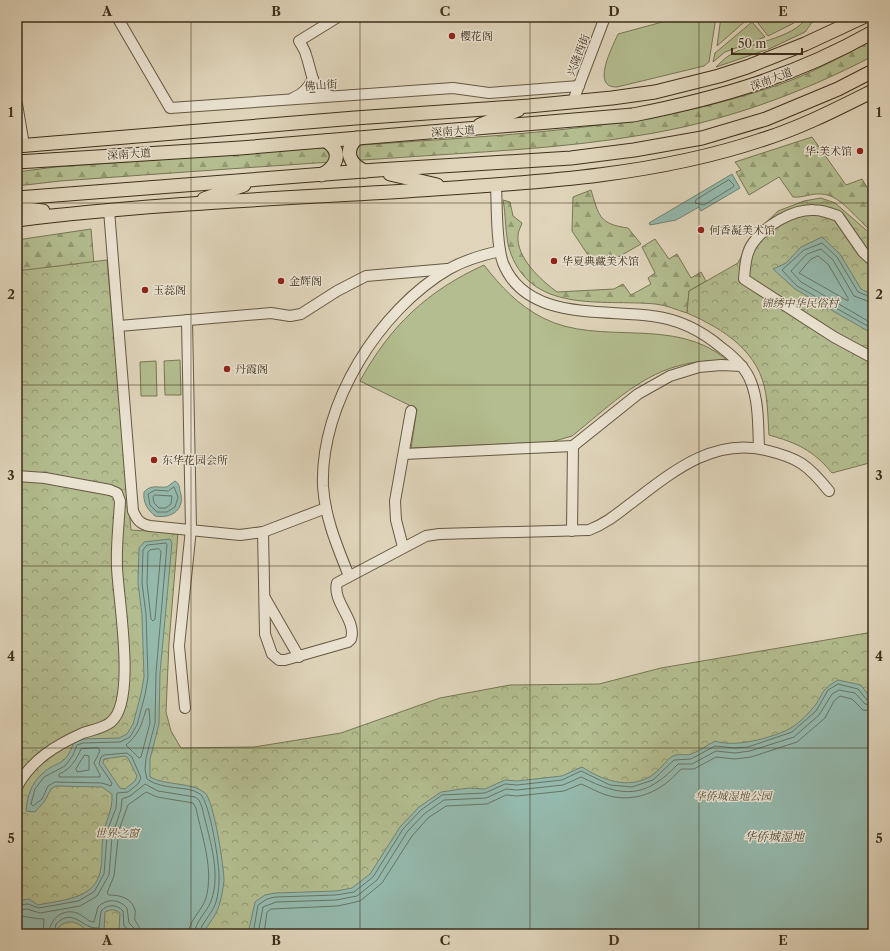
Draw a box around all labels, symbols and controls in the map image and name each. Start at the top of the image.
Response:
text: A [101,3,113,19]
text: B [271,3,281,19]
text: C [440,3,450,19]
text: D [608,3,620,19]
text: E [778,3,788,19]
place label: 樱花阁 [460,29,493,43]
scale bar [732,30,802,56]
marker: 樱花阁 [447,31,457,41]
street label: 兴隆西街 [564,32,592,78]
text: 50 m [738,36,767,51]
street label: 深南大道 [748,65,794,93]
street label: 佛山街 [304,77,338,93]
text: 1 [8,104,14,120]
text: 1 [876,104,882,120]
street label: 深南大道 [431,122,475,140]
place label: 华·美术馆 [805,144,852,158]
street label: 深南大道 [107,145,151,163]
marker: 华·美术馆 [855,146,865,156]
place label: 何香凝美术馆 [709,223,775,237]
marker: 何香凝美术馆 [696,225,706,235]
place label: 华夏典藏美术馆 [562,254,639,268]
marker: 华夏典藏美术馆 [549,256,559,266]
place label: 金辉阁 [289,274,322,288]
marker: 金辉阁 [276,276,286,286]
place label: 玉蕊阁 [153,283,186,297]
marker: 玉蕊阁 [140,285,150,295]
text: 2 [7,286,15,302]
text: 2 [875,286,883,302]
park label: 锦绣中华民俗村 [762,296,840,310]
place label: 丹霞阁 [235,362,268,376]
marker: 丹霞阁 [222,364,232,374]
place label: 东华花园会所 [162,453,228,467]
marker: 东华花园会所 [149,455,159,465]
text: 3 [7,467,15,483]
text: 3 [875,467,883,483]
text: 4 [7,648,15,664]
text: 4 [875,648,883,664]
park label: 华侨城湿地公园 [695,789,773,803]
park label: 世界之窗 [95,826,141,840]
water label: 华侨城湿地 [744,829,806,844]
text: 5 [7,830,15,846]
text: 5 [875,830,883,846]
text: A [101,932,113,948]
text: B [271,932,281,948]
text: C [440,932,450,948]
text: D [608,932,620,948]
text: E [778,932,788,948]

